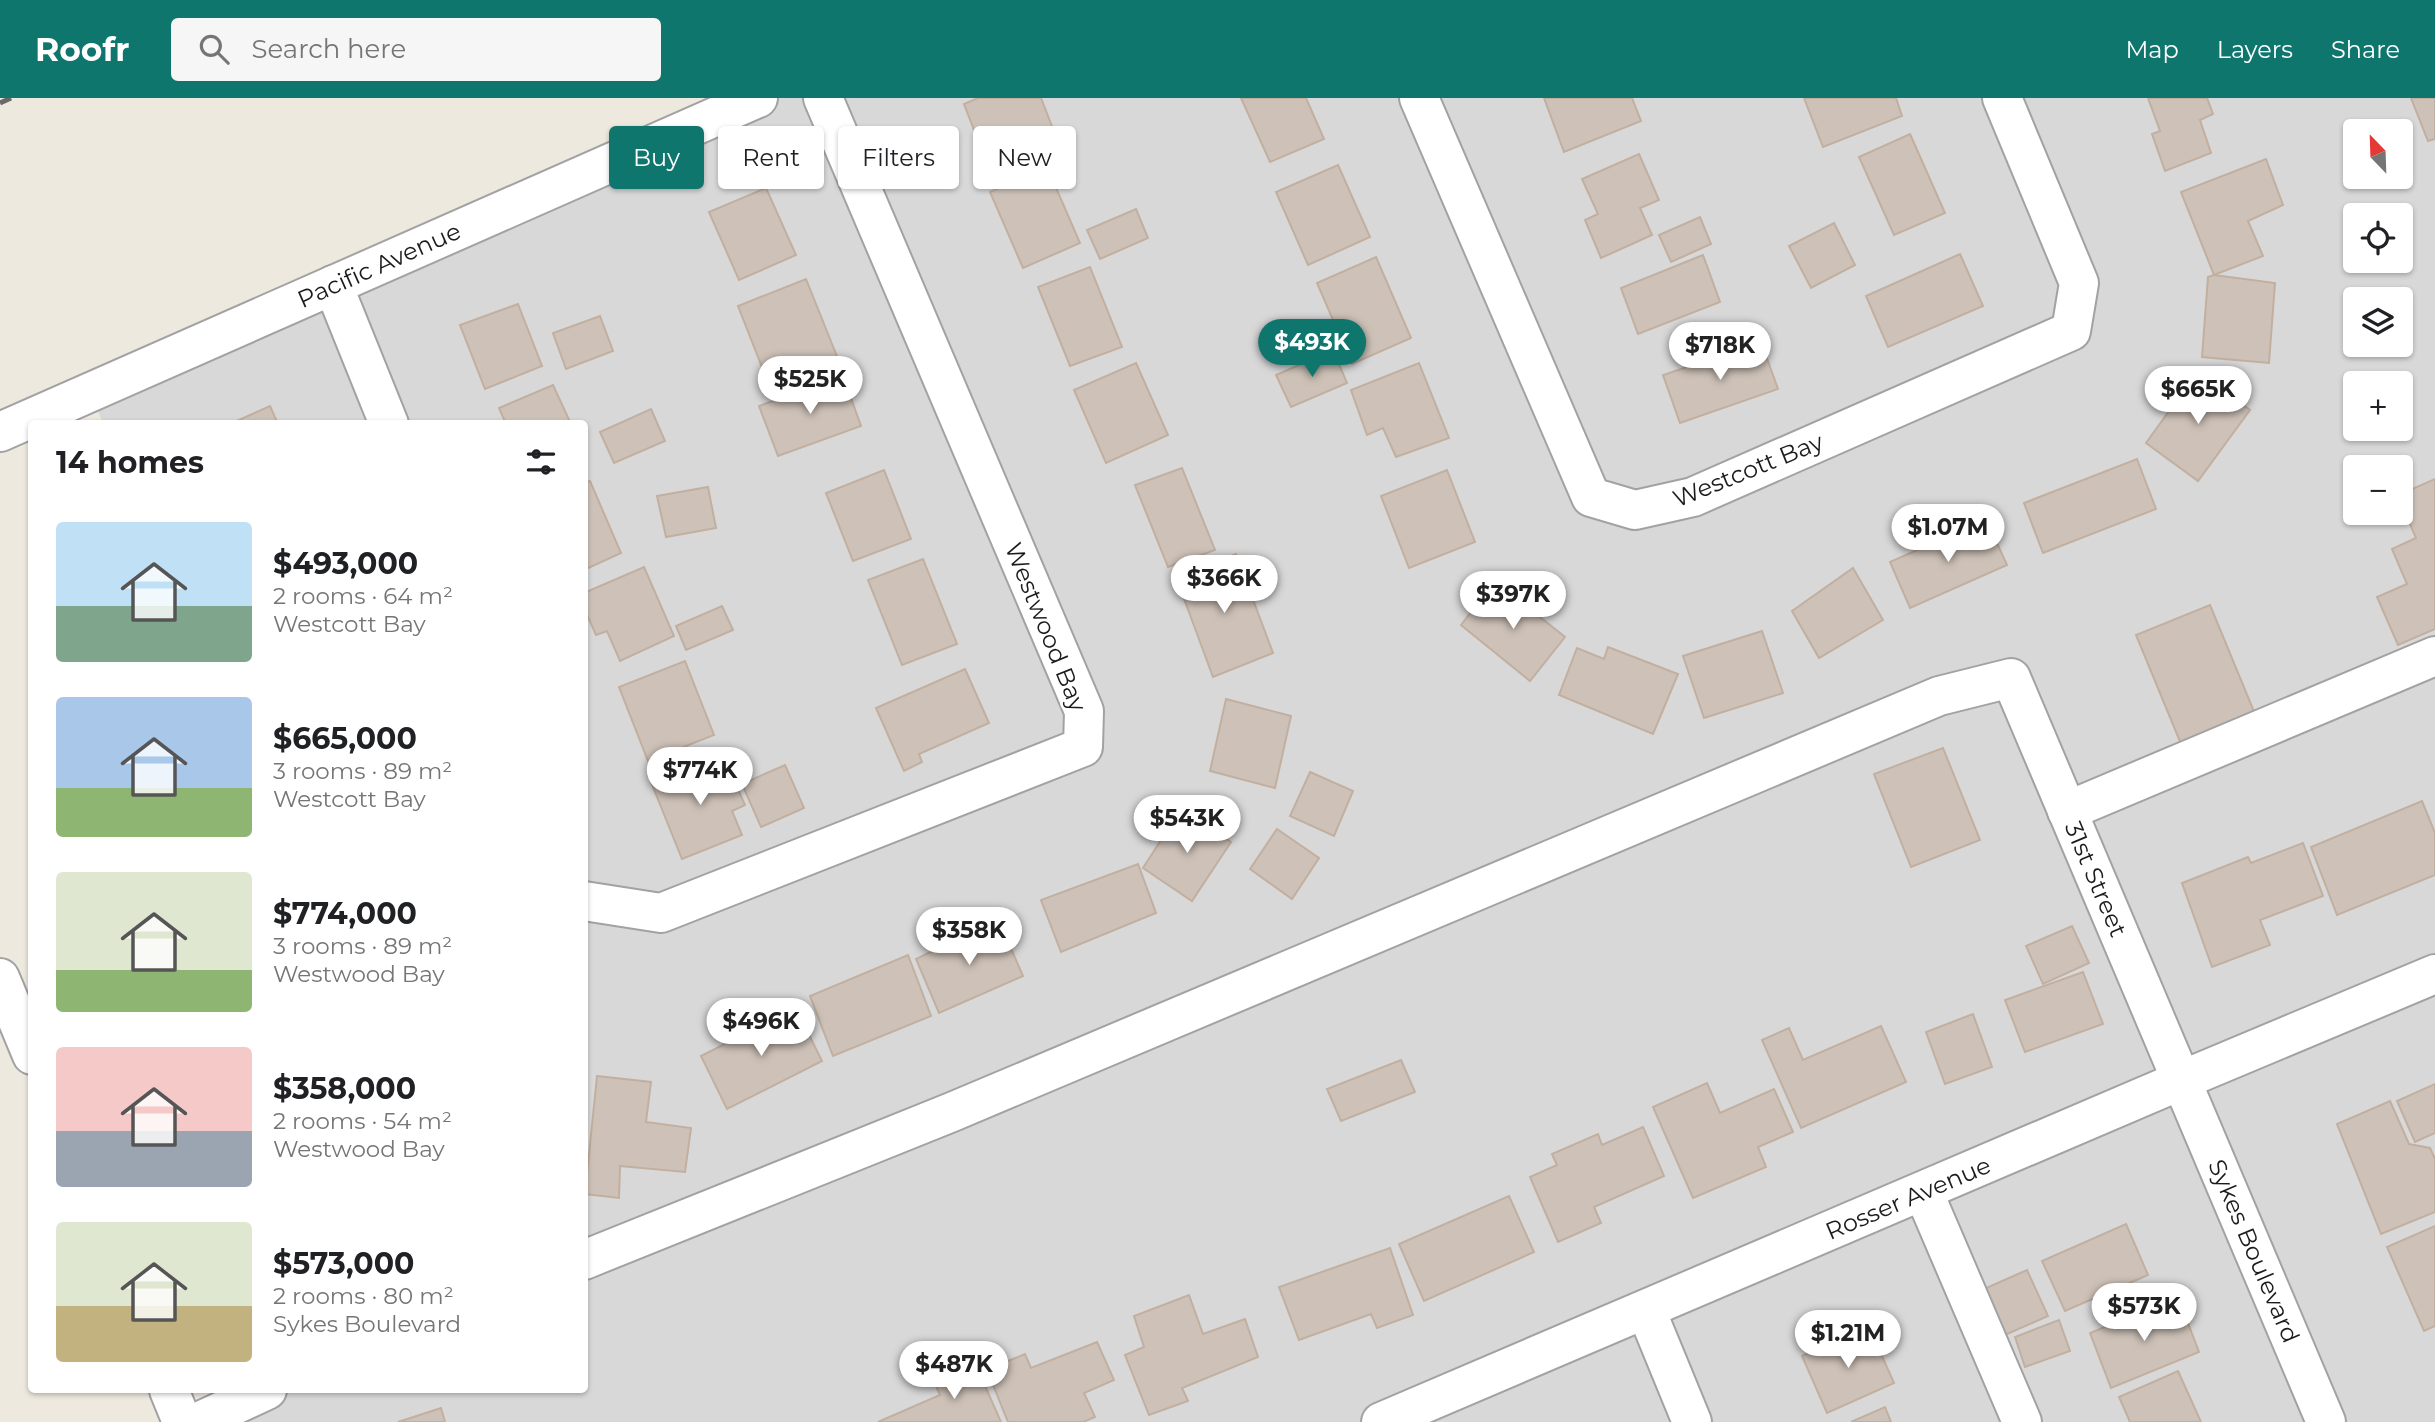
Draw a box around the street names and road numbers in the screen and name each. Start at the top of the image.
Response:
street label: Pacific Avenue [293,216,465,314]
street label: Westcott Bay [1669,427,1827,513]
street label: Westwood Bay [999,538,1093,716]
street label: 31st Street [2059,817,2133,941]
street label: Rosser Avenue [1821,1150,1995,1246]
street label: Sykes Boulevard [2202,1155,2306,1347]

